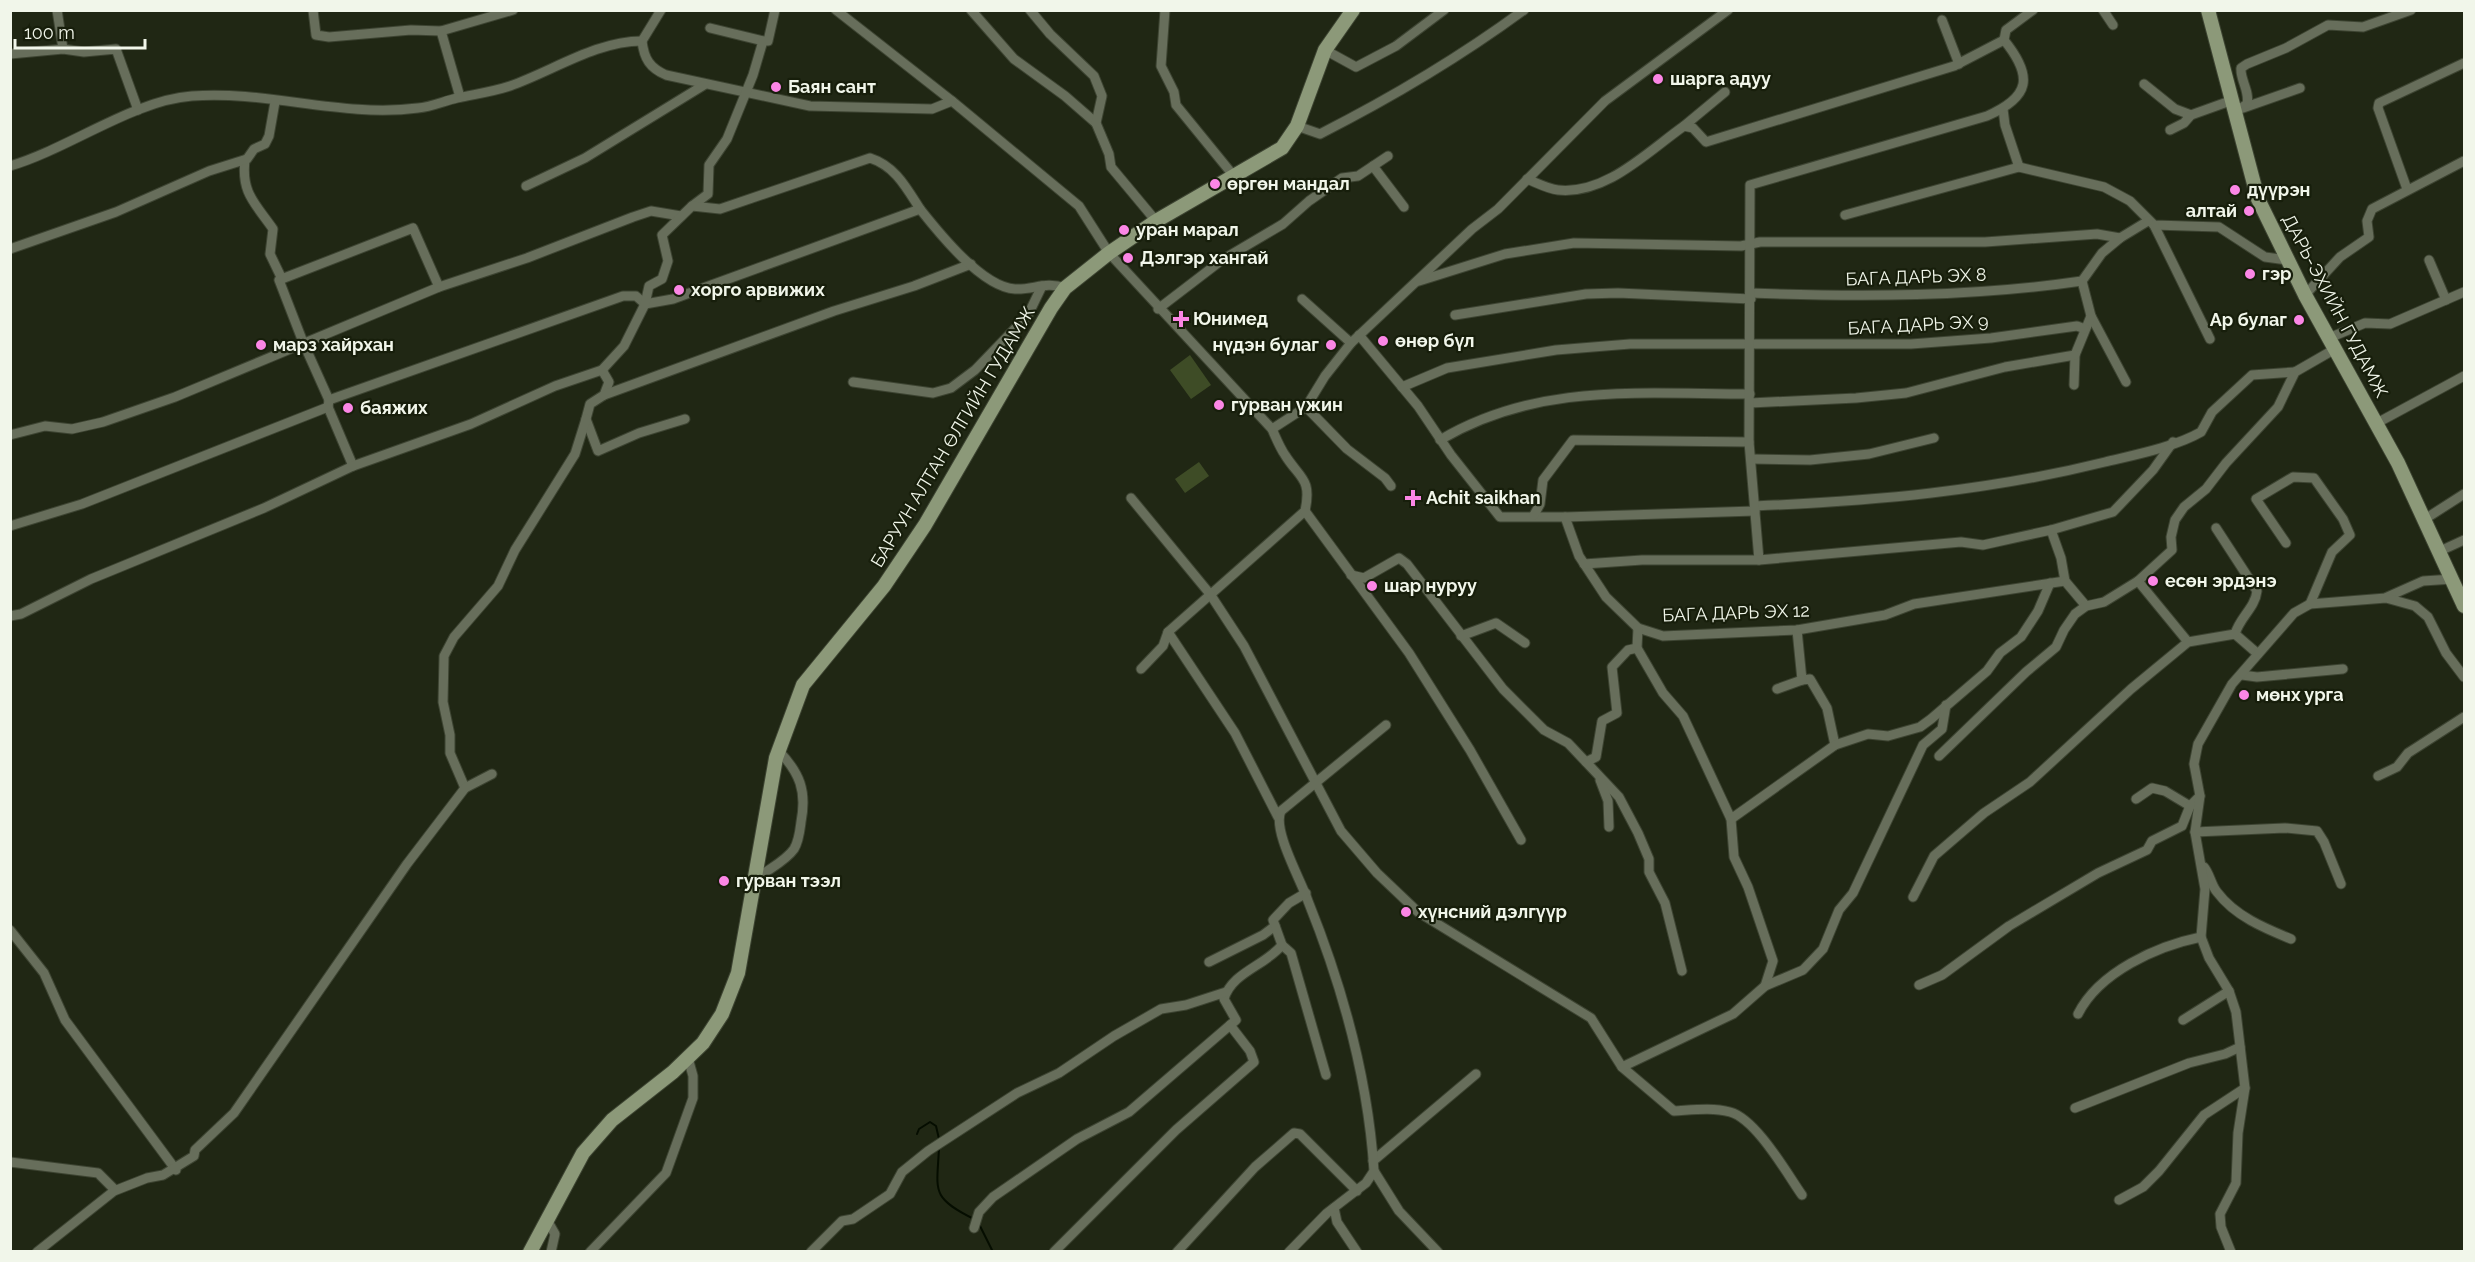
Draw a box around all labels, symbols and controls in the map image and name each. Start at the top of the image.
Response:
scale bar [15,12,146,50]
text: 100 m [24,22,75,43]
place label: шарга адуу [1670,68,1771,89]
marker: шарга адуу [1651,72,1665,86]
place label: Баян сант [788,76,876,97]
marker: Баян сант [769,80,783,94]
place label: өргөн мандал [1227,173,1350,194]
marker: өргөн мандал [1208,177,1222,191]
place label: дүүрэн [2247,179,2310,200]
marker: дүүрэн [2228,183,2242,197]
place label: алтай [2186,200,2237,221]
marker: алтай [2242,204,2256,218]
street label: ДАРЬ-ЭХИЙН ГУДАМЖ [2278,211,2393,401]
place label: уран марал [1136,219,1239,240]
marker: уран марал [1117,223,1131,237]
place label: Дэлгэр хангай [1140,247,1269,268]
marker: Дэлгэр хангай [1121,251,1135,265]
place label: гэр [2262,263,2291,284]
street label: БАГА ДАРЬ ЭХ 8 [1845,264,1987,289]
marker: гэр [2243,267,2257,281]
place label: хорго арвижих [691,279,825,300]
marker: хорго арвижих [672,283,686,297]
street label: БАРУУН АЛТАН ӨЛГИЙН ГУДАМЖ [866,302,1039,571]
place label: Юнимед [1193,308,1268,329]
place label: Ар булаг [2210,309,2287,330]
street label: БАГА ДАРЬ ЭХ 9 [1847,310,1989,339]
marker: Юнимед [1174,312,1188,326]
marker: Ар булаг [2292,313,2306,327]
place label: өнөр бүл [1395,330,1475,351]
place label: марз хайрхан [273,334,394,355]
place label: нүдэн булаг [1212,334,1319,355]
marker: өнөр бүл [1376,334,1390,348]
marker: марз хайрхан [254,338,268,352]
marker: нүдэн булаг [1324,338,1338,352]
place label: гурван үжин [1231,394,1343,415]
place label: баяжих [360,397,428,418]
marker: гурван үжин [1212,398,1226,412]
marker: баяжих [341,401,355,415]
place label: Achit saikhan [1426,487,1541,508]
marker: Achit saikhan [1404,489,1422,507]
place label: есөн эрдэнэ [2165,570,2277,591]
marker: есөн эрдэнэ [2146,574,2160,588]
place label: шар нуруу [1384,575,1477,596]
marker: шар нуруу [1365,579,1379,593]
street label: БАГА ДАРЬ ЭХ 12 [1662,599,1810,626]
place label: мөнх урга [2256,684,2344,705]
marker: мөнх урга [2237,688,2251,702]
place label: гурван тээл [736,870,841,891]
marker: гурван тээл [717,874,731,888]
place label: хүнсний дэлгүүр [1418,901,1567,922]
marker: хүнсний дэлгүүр [1399,905,1413,919]

